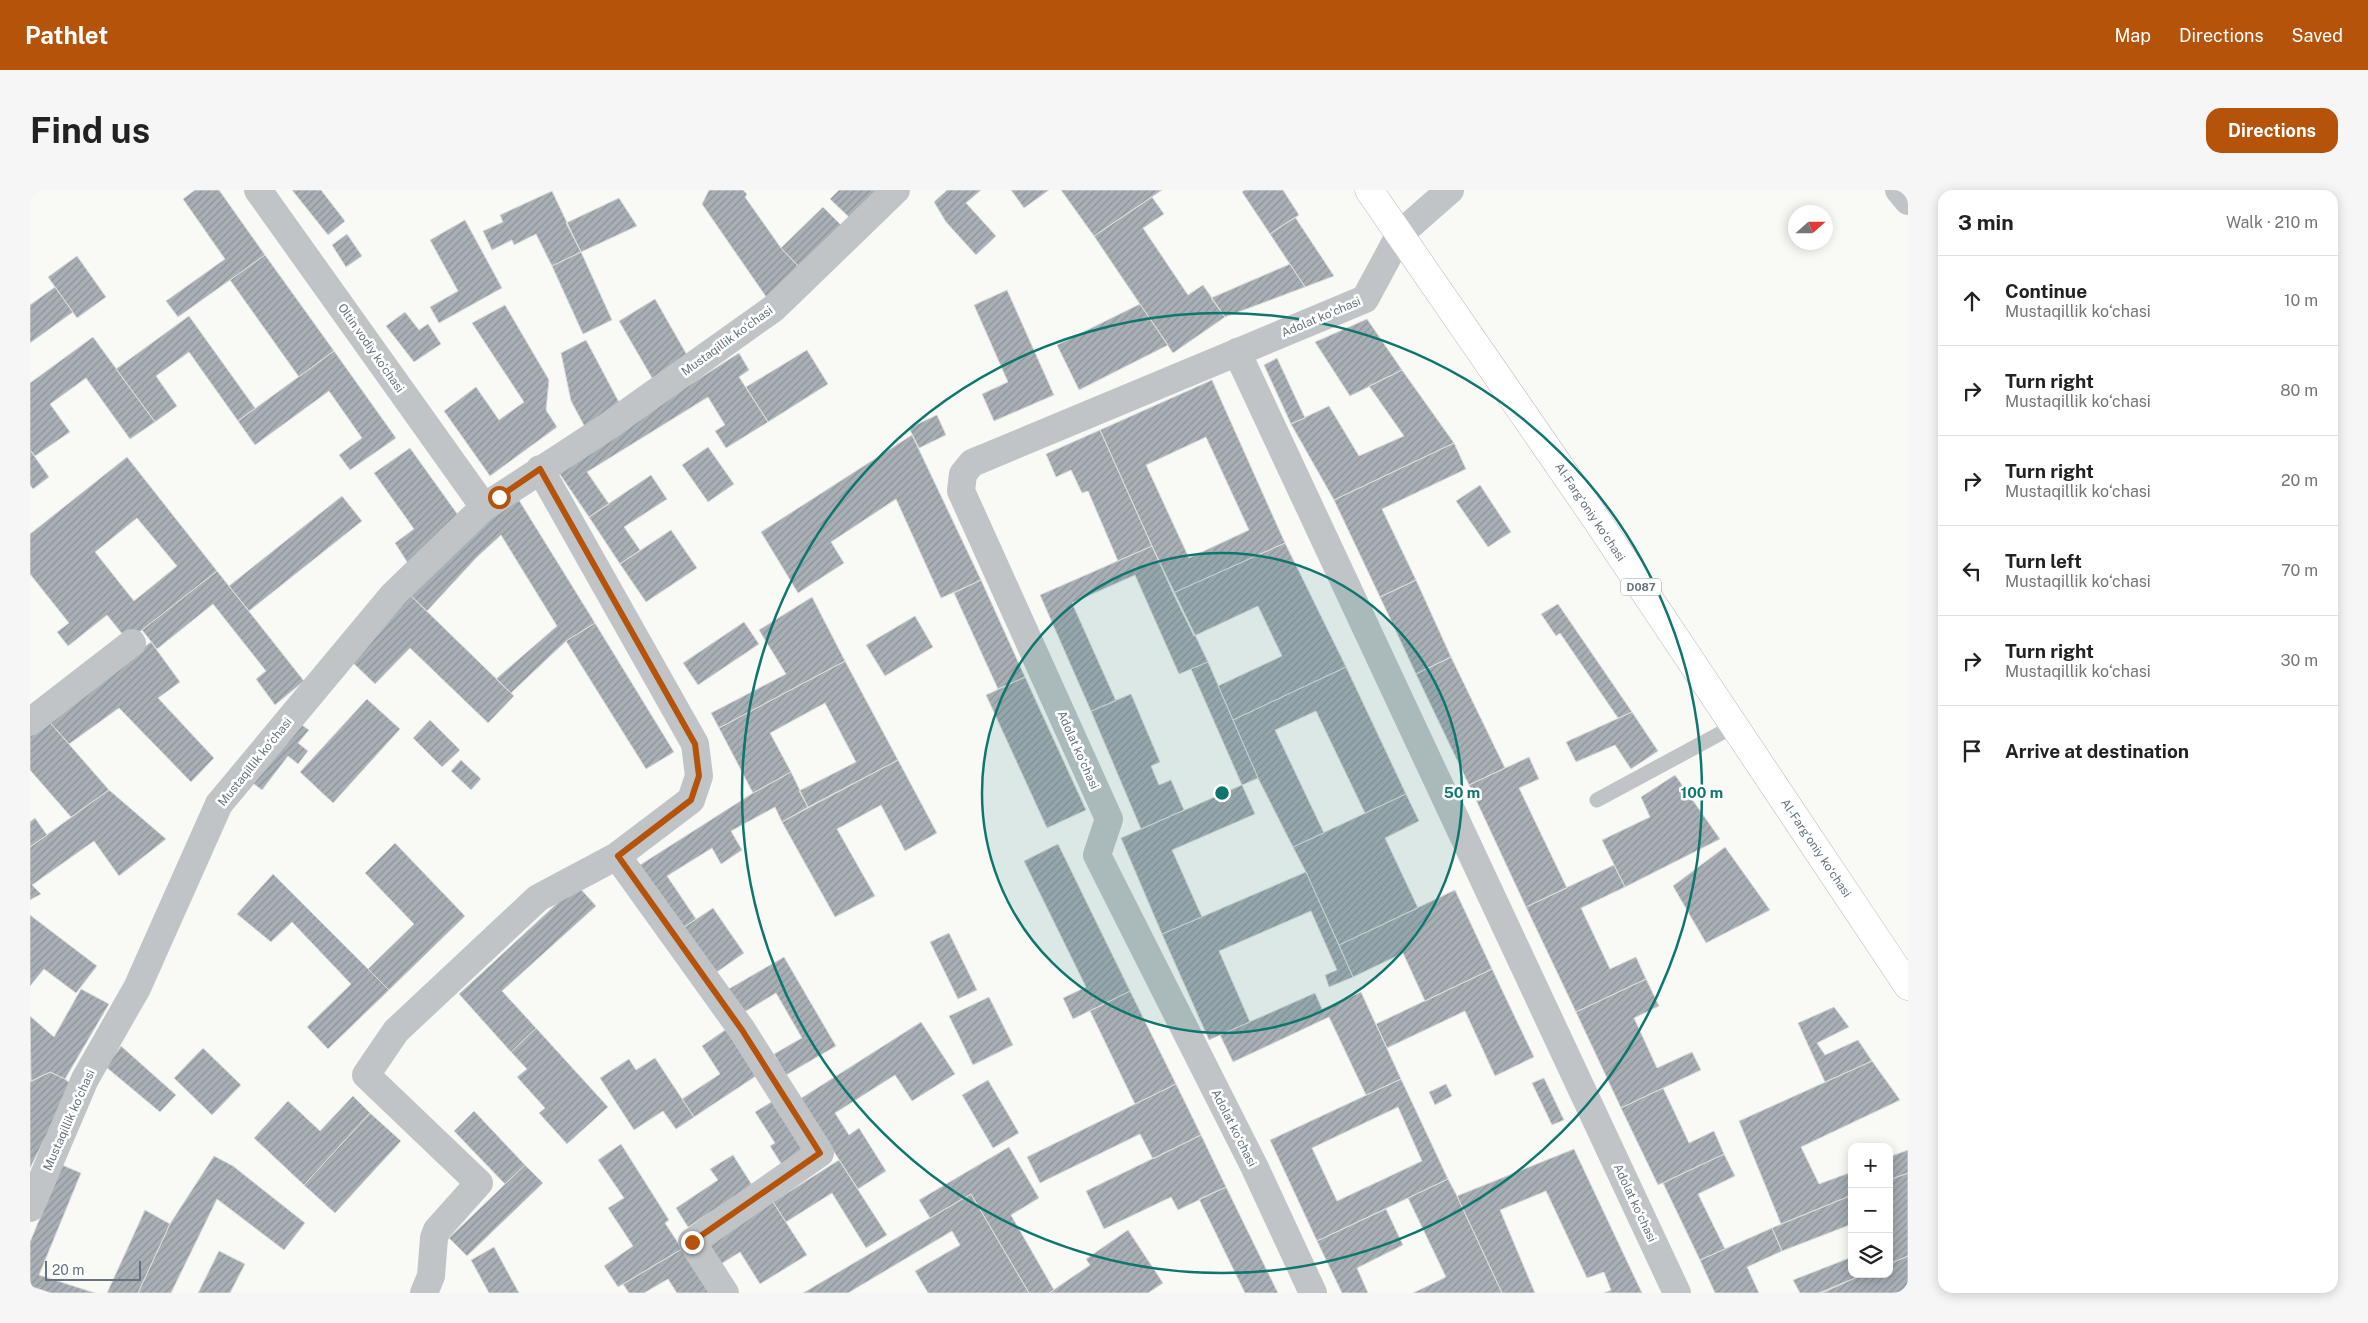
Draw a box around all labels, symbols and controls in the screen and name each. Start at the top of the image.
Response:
text: Pathlet [25,21,108,49]
text: Map [2114,25,2151,46]
text: Directions [2179,25,2264,46]
text: Saved [2292,25,2343,46]
button: Directions [2206,108,2338,153]
text: Find us [30,110,150,151]
north arrow [1788,205,1833,250]
text: 3 min [1958,210,2014,235]
text: Walk · 210 m [2226,213,2318,232]
text: Continue [2005,280,2087,302]
icon: ahead [1958,287,1986,315]
text: 10 m [2284,291,2318,310]
street label: Adolat koʻchasi [1279,294,1363,340]
street label: Oltin vodiy ko'chasi [335,301,407,395]
text: Mustaqillik ko‘chasi [2005,302,2151,321]
street label: Mustaqillik ko‘chasi [679,303,775,379]
text: Turn right [2005,370,2094,392]
icon: right [1958,377,1986,405]
text: 80 m [2280,381,2318,400]
text: Mustaqillik ko‘chasi [2005,392,2151,411]
street label: Al-Fargʻoniy koʻchasi [1552,460,1628,564]
text: Turn right [2005,460,2094,482]
icon: right [1958,467,1986,495]
text: 20 m [2281,471,2318,490]
text: Mustaqillik ko‘chasi [2005,482,2151,501]
route start [488,486,511,509]
text: Turn left [2005,550,2082,572]
icon: left [1958,557,1986,585]
text: 70 m [2281,561,2318,580]
text: Mustaqillik ko‘chasi [2005,572,2151,591]
road number: D087 [1621,578,1661,596]
text: Turn right [2005,640,2094,662]
icon: right [1958,647,1986,675]
text: 30 m [2281,651,2318,670]
text: Mustaqillik ko‘chasi [2005,662,2151,681]
street label: Adolat koʻchasi [1054,708,1102,792]
street label: Mustaqillik ko‘chasi [215,715,295,809]
icon: arrive [1958,737,1986,765]
text: Arrive at destination [2005,740,2189,762]
centre of rings [1213,784,1231,802]
text: 50 m [1444,784,1480,801]
text: 100 m [1681,784,1723,801]
street label: Al-Fargʻoniy koʻchasi [1778,796,1854,900]
street label: Mustaqillik ko‘chasi [40,1067,98,1173]
street label: Adolat koʻchasi [1209,1087,1259,1169]
map controls [1848,1143,1893,1278]
button: + [1848,1143,1893,1188]
street label: Adolat koʻchasi [1611,1162,1659,1244]
button: − [1848,1188,1893,1233]
route end [681,1231,704,1254]
button: layers [1848,1233,1893,1278]
scale bar [45,1258,141,1281]
text: 20 m [52,1262,84,1278]

